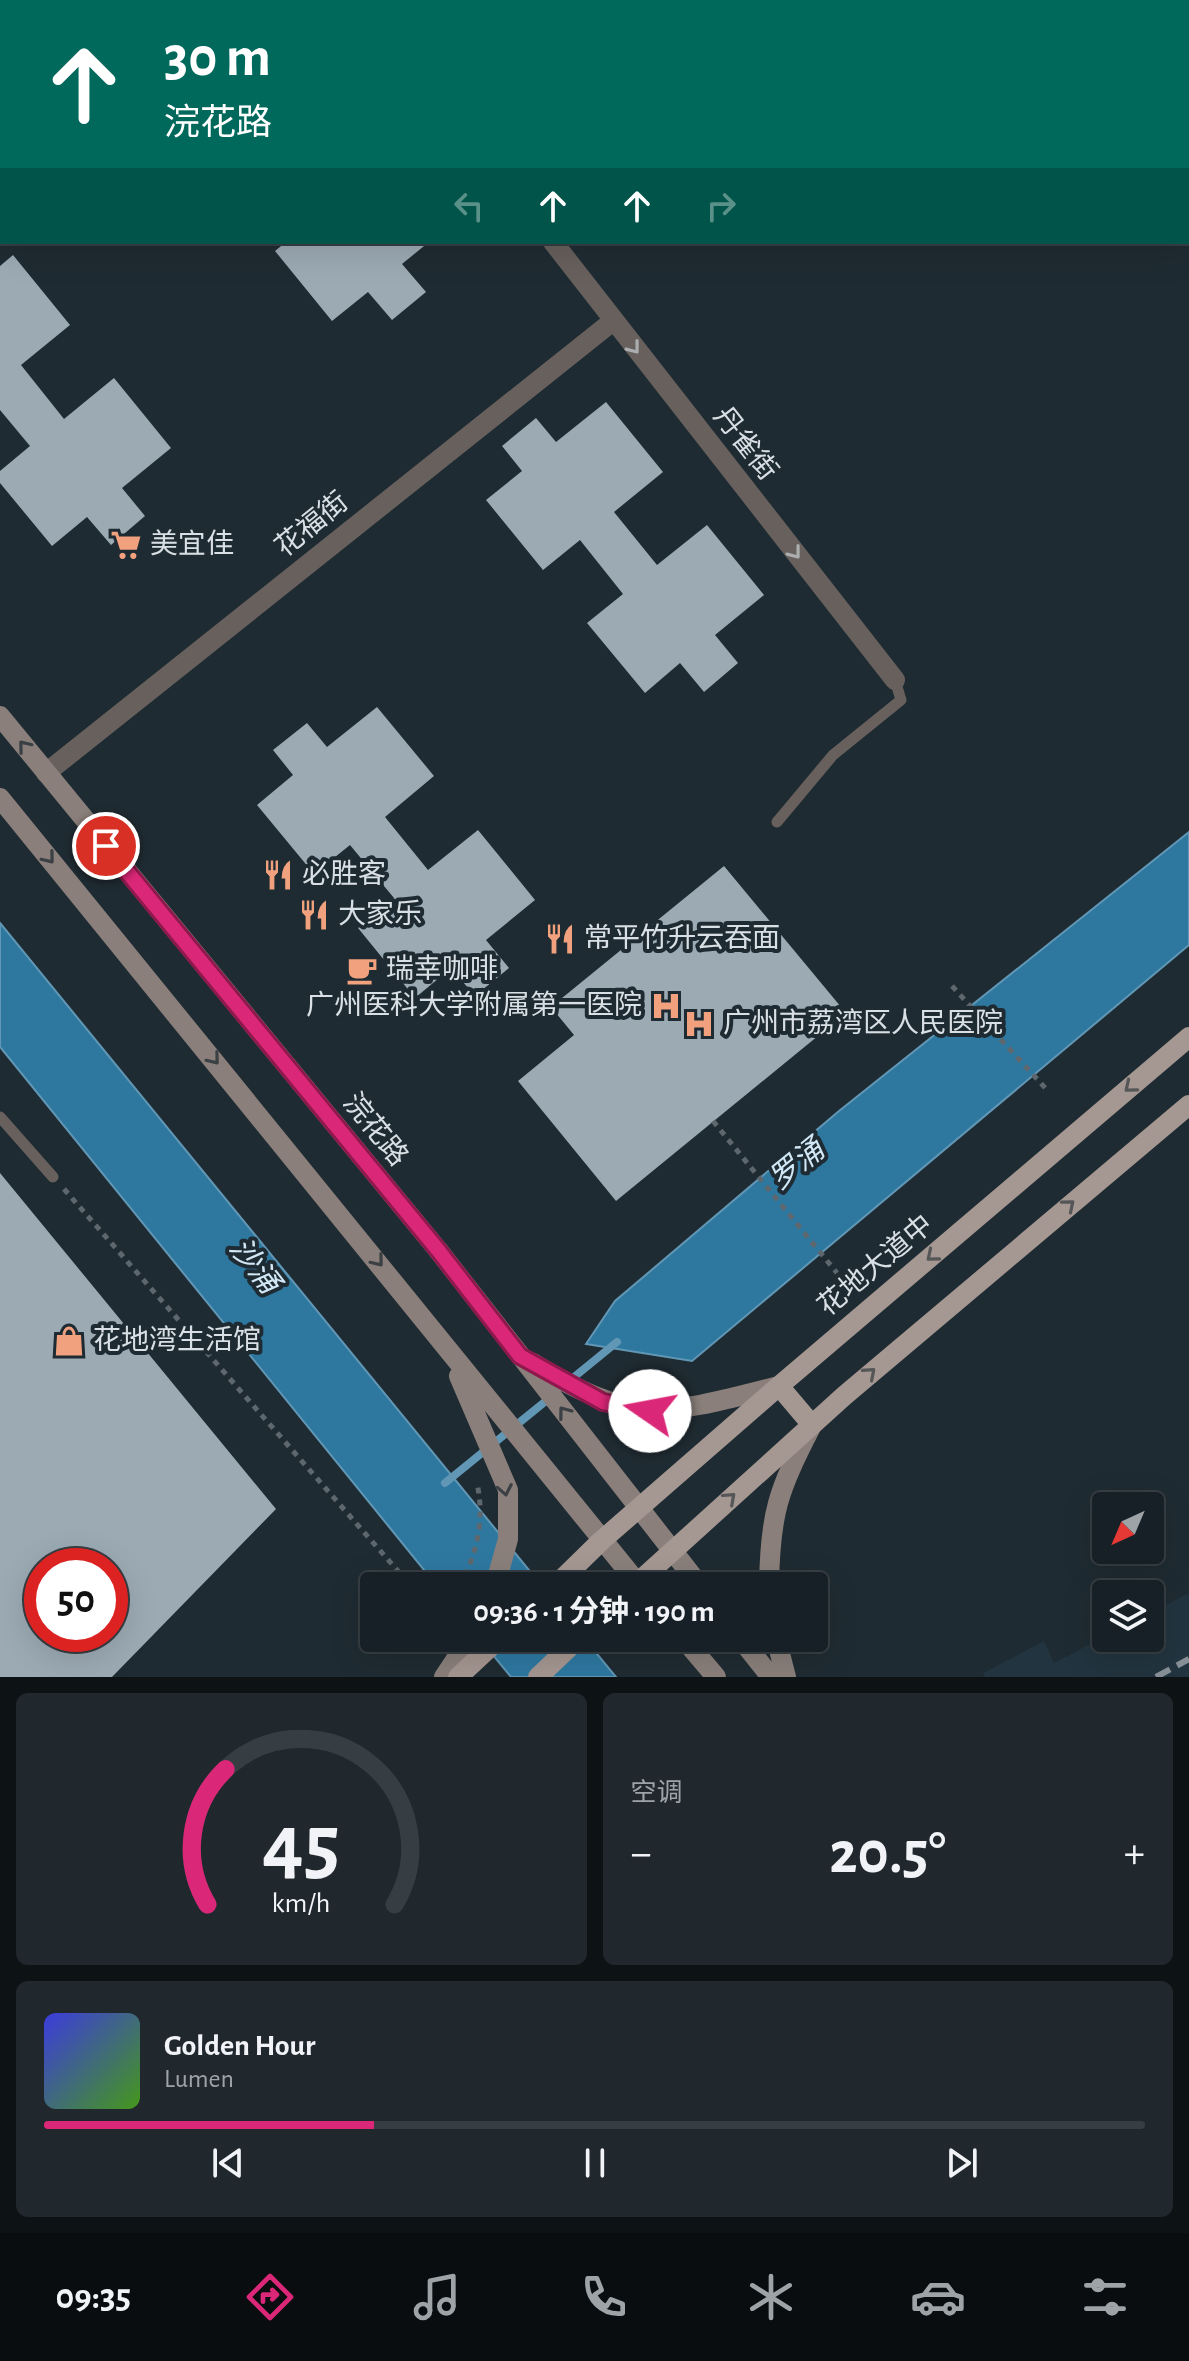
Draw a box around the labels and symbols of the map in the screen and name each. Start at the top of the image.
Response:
one-way arrow [625,339,639,354]
street label: 丹雀街 [708,401,783,486]
street label: 花福街 [269,486,353,562]
supermarket icon: 美宜佳 [109,528,143,562]
place label: 美宜佳 [150,529,234,559]
one-way arrow [785,544,799,559]
one-way arrow [19,741,34,755]
pin [72,812,140,880]
one-way arrow [40,849,54,864]
restaurant icon: 必胜客 [261,858,295,892]
place label: 必胜客 [302,859,386,889]
restaurant icon: 大家乐 [297,898,331,932]
place label: 大家乐 [338,899,422,929]
restaurant icon: 常平竹升云吞面 [543,922,577,956]
place label: 常平竹升云吞面 [584,923,780,953]
cafe icon: 瑞幸咖啡 [345,953,379,987]
place label: 瑞幸咖啡 [386,954,498,984]
hospital icon: 广州医科大学附属第一医院 [649,989,683,1023]
place label: 广州医科大学附属第一医院 [306,990,642,1020]
hospital icon: 广州市荔湾区人民医院 [682,1007,716,1041]
place label: 广州市荔湾区人民医院 [723,1008,1003,1038]
one-way arrow [204,1050,219,1064]
one-way arrow [1124,1077,1139,1092]
street label: 浣花路 [338,1087,414,1171]
water label: 罗涌 [764,1132,832,1196]
one-way arrow [1059,1200,1074,1215]
street label: 花地大道中 [812,1209,939,1322]
water label: 沙涌 [224,1233,287,1301]
one-way arrow [926,1246,941,1261]
one-way arrow [368,1252,383,1266]
shop icon: 花地湾生活馆 [52,1324,86,1358]
place label: 花地湾生活馆 [93,1325,261,1355]
one-way arrow [861,1368,876,1383]
position arrow [608,1369,692,1453]
one-way arrow [560,1406,574,1421]
one-way arrow [496,1482,513,1496]
north arrow [1092,1492,1164,1564]
one-way arrow [721,1493,735,1508]
speed limit sign: 50 [24,1548,128,1652]

